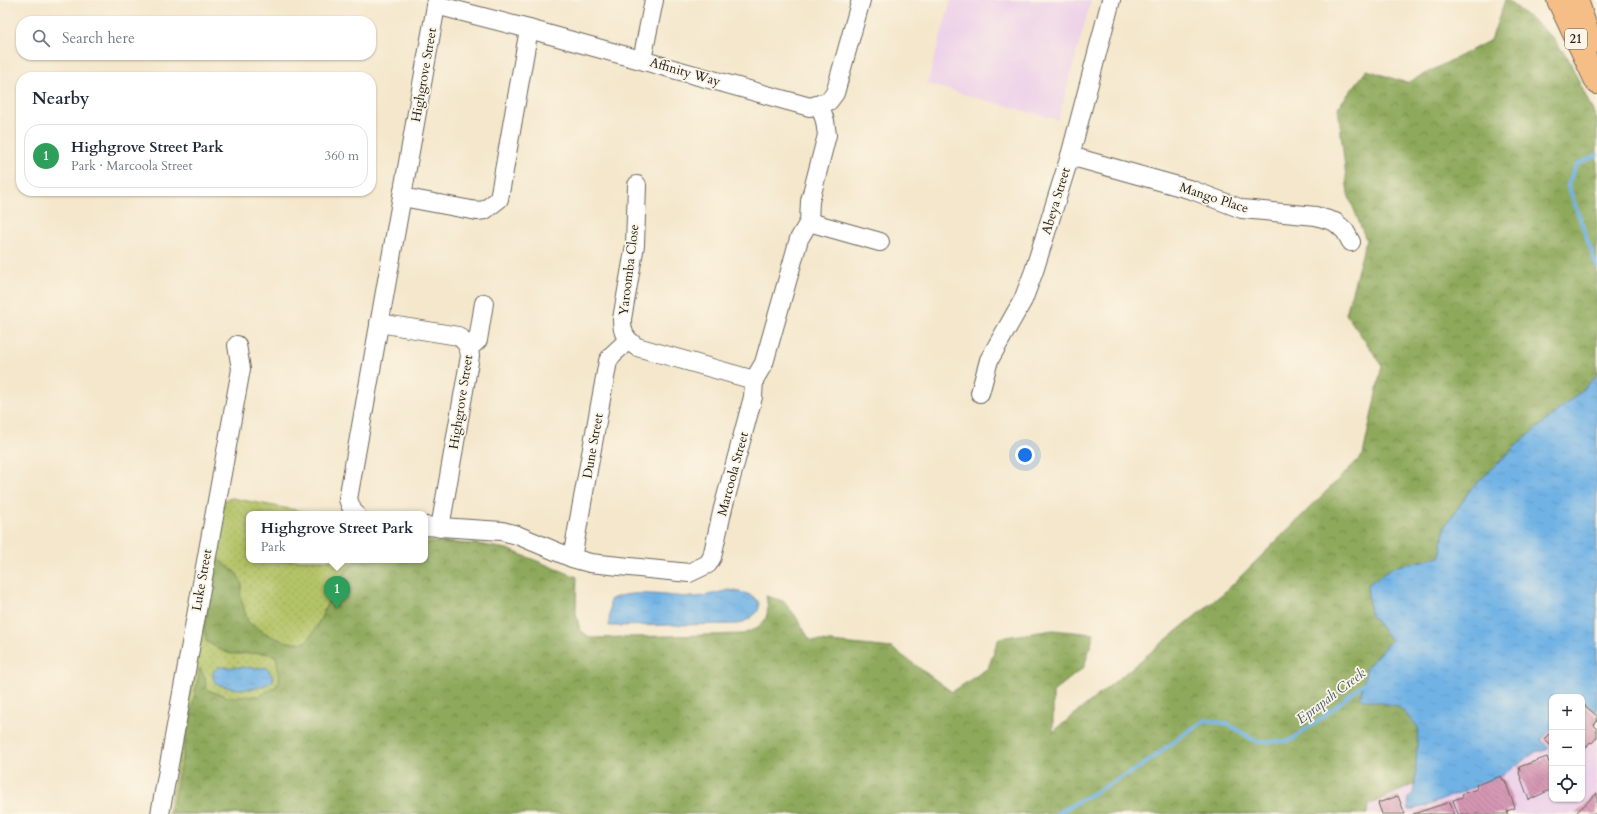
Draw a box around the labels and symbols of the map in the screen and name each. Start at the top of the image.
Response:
street label: Highgrove Street [407,27,441,123]
road number: 21 [1565,29,1587,49]
street label: Affinity Way [648,53,723,91]
street label: Abeya Street [1037,165,1075,237]
street label: Mango Place [1177,178,1251,218]
street label: Yaroomba Close [614,223,644,317]
street label: Highgrove Street [445,354,477,450]
street label: Dune Street [578,412,608,480]
street label: Marcoola Street [713,430,753,518]
your location [1015,445,1035,465]
street label: Luke Street [188,548,216,612]
pin: 1 [324,576,350,609]
water label: Eprapah Creek [1292,664,1370,728]

